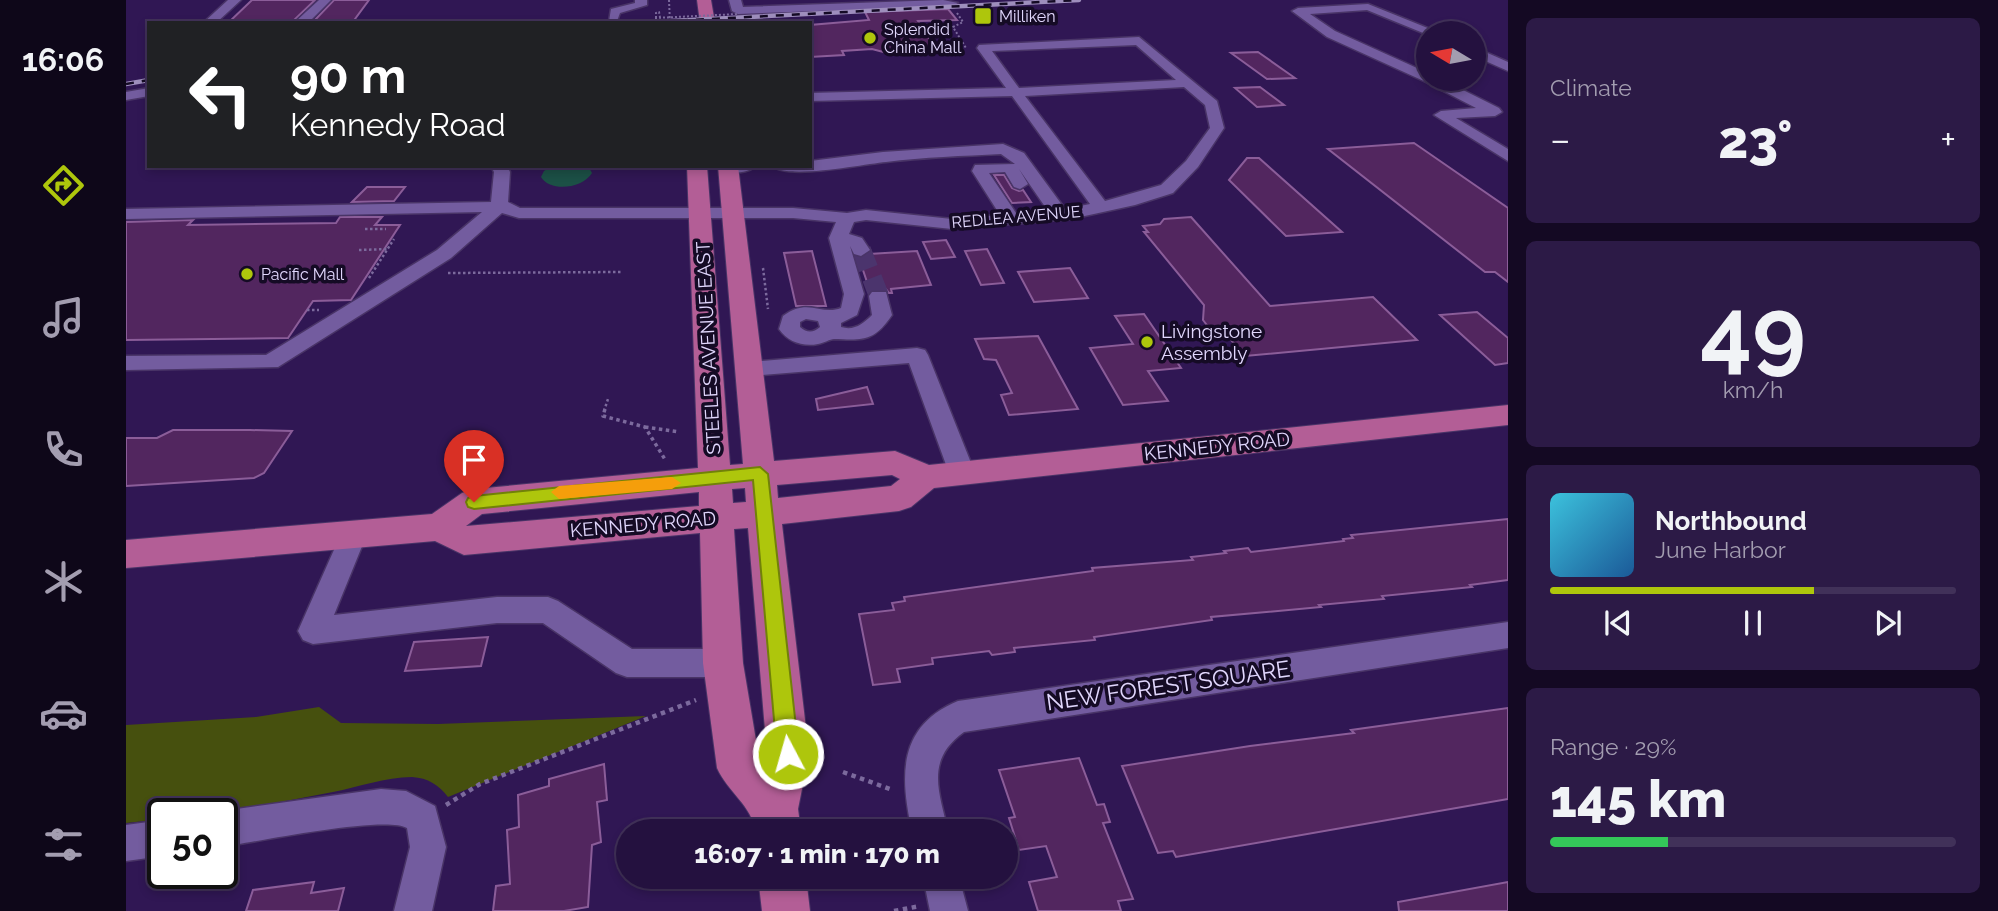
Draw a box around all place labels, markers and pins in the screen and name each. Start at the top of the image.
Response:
marker: Milliken [973,6,993,26]
place label: Milliken [999,7,1055,26]
place label: Splendid China Mall [884,20,962,57]
marker: Splendid China Mall [862,30,878,46]
place label: Pacific Mall [261,265,345,284]
marker: Pacific Mall [239,266,255,282]
place label: Livingstone Assembly [1161,320,1262,364]
marker: Livingstone Assembly [1139,334,1155,350]
pin [444,430,504,502]

